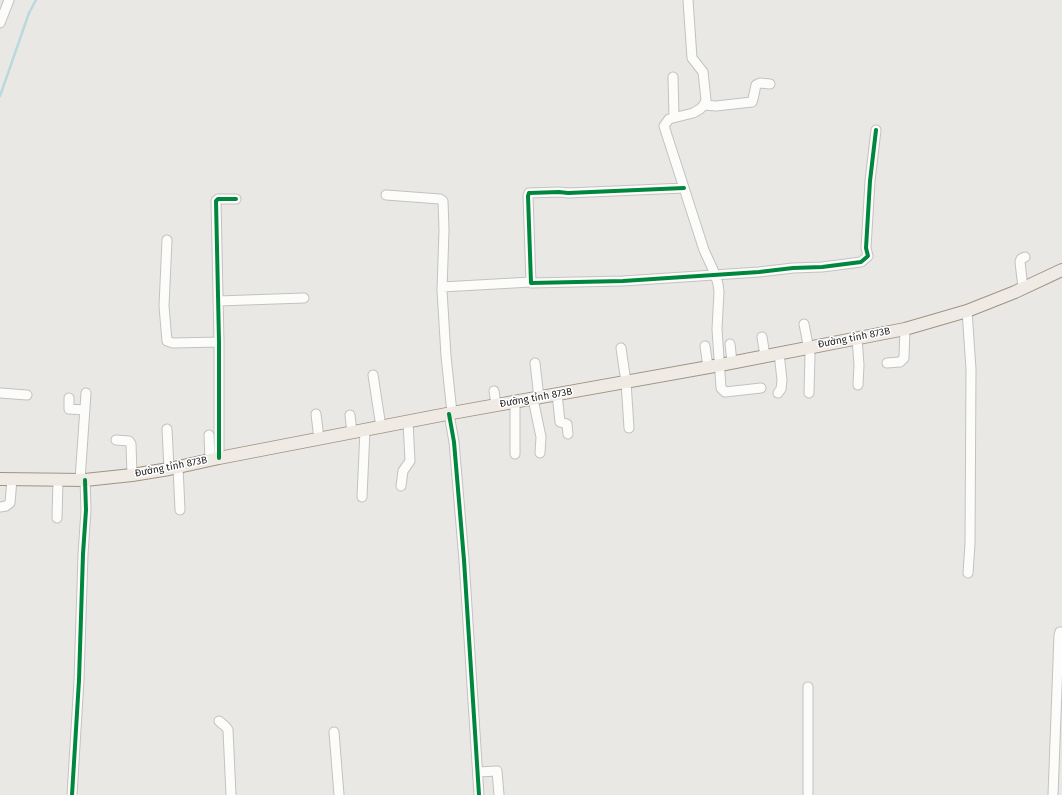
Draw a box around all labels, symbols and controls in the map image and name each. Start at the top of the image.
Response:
street label: Đường tỉnh 873B [817,325,891,351]
street label: Đường tỉnh 873B [499,386,573,410]
street label: Đường tỉnh 873B [134,454,208,480]

